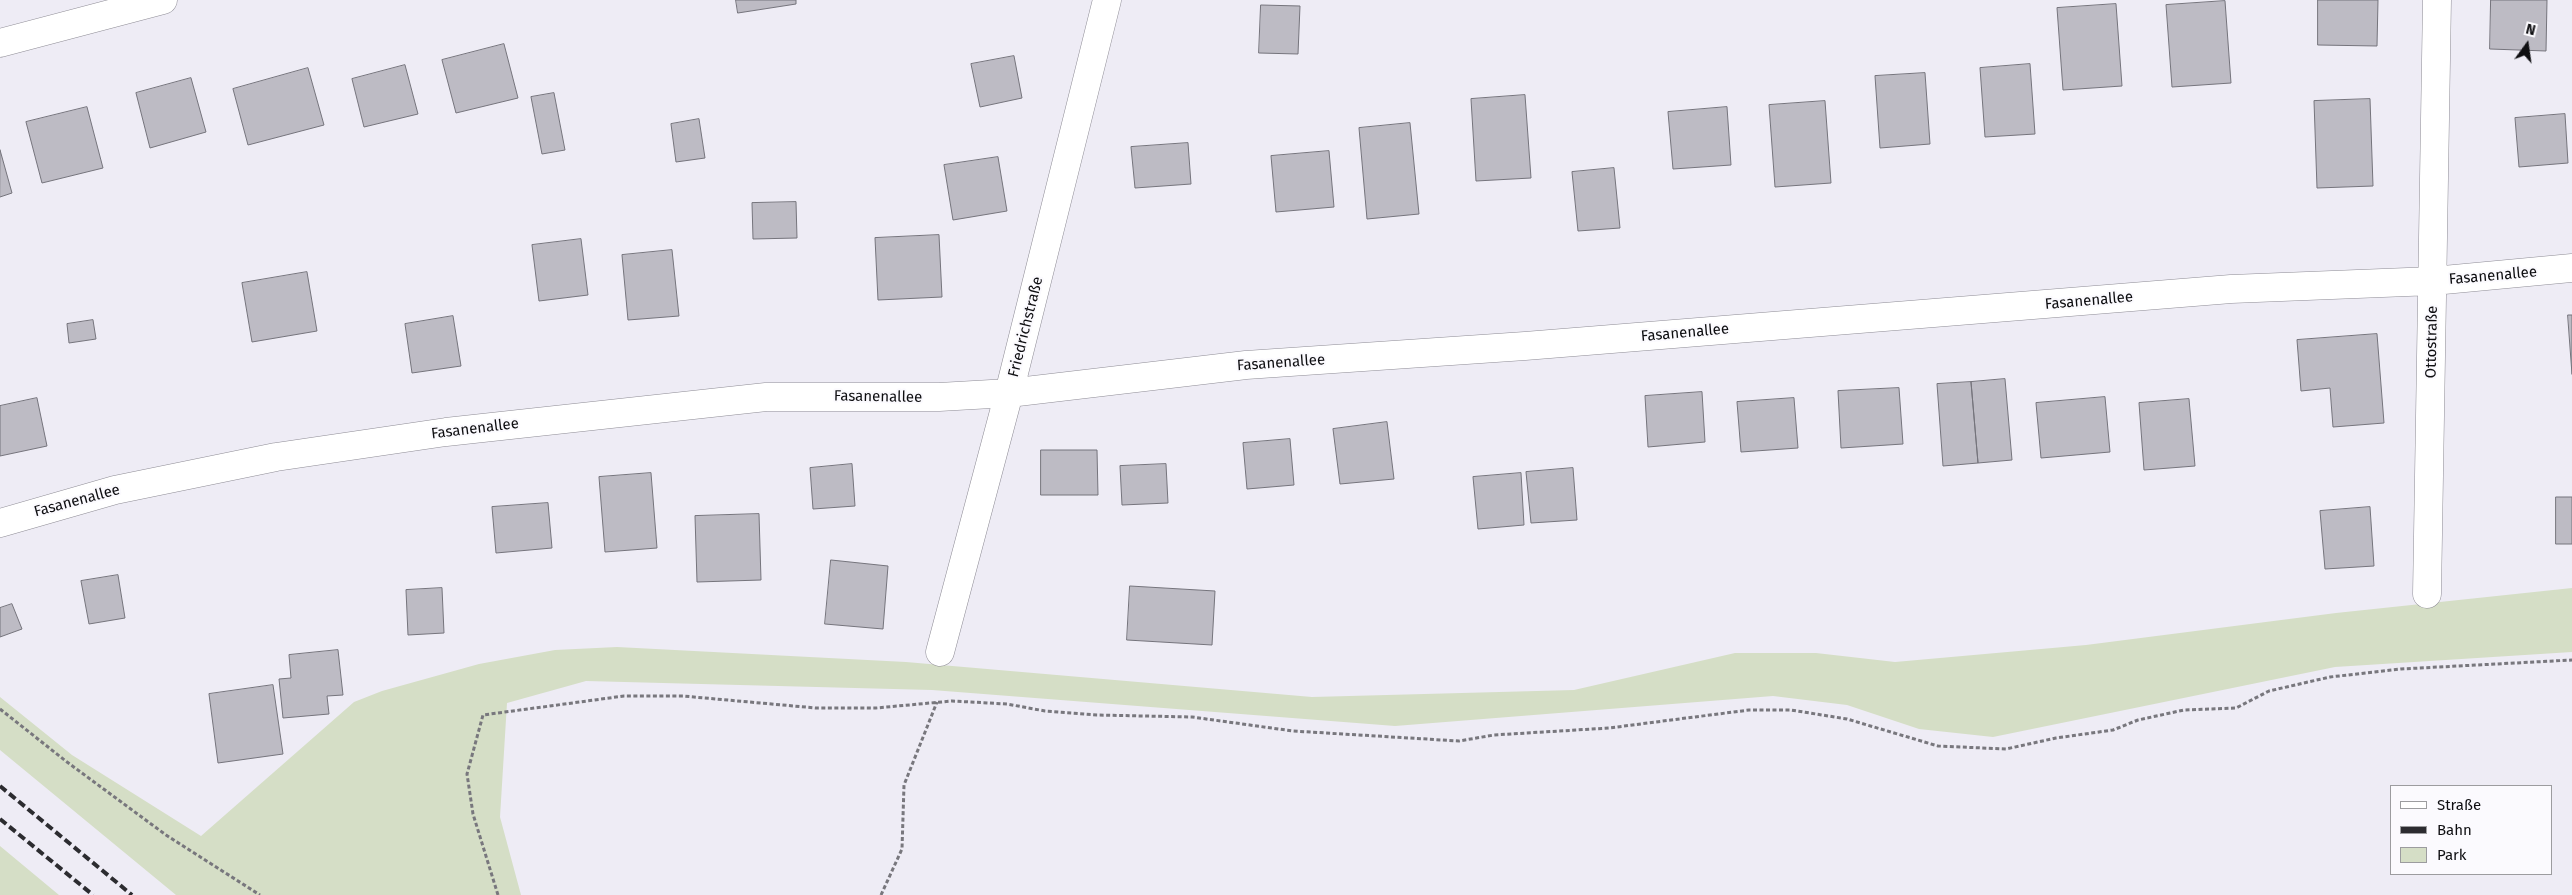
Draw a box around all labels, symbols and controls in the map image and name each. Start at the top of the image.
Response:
north arrow [2502,20,2552,70]
text: N [2524,21,2537,39]
street label: Fasanenallee [2448,263,2538,289]
street label: Friedrichstraße [1005,275,1047,379]
street label: Fasanenallee [2044,288,2134,314]
street label: Ottostraße [2422,306,2442,378]
street label: Fasanenallee [1640,320,1730,346]
street label: Fasanenallee [1236,351,1326,375]
street label: Fasanenallee [834,387,922,407]
street label: Fasanenallee [430,415,520,443]
street label: Fasanenallee [32,481,122,521]
legend [2390,785,2552,875]
text: Straße [2437,796,2481,814]
text: Bahn [2437,821,2472,839]
text: Park [2437,846,2467,864]

